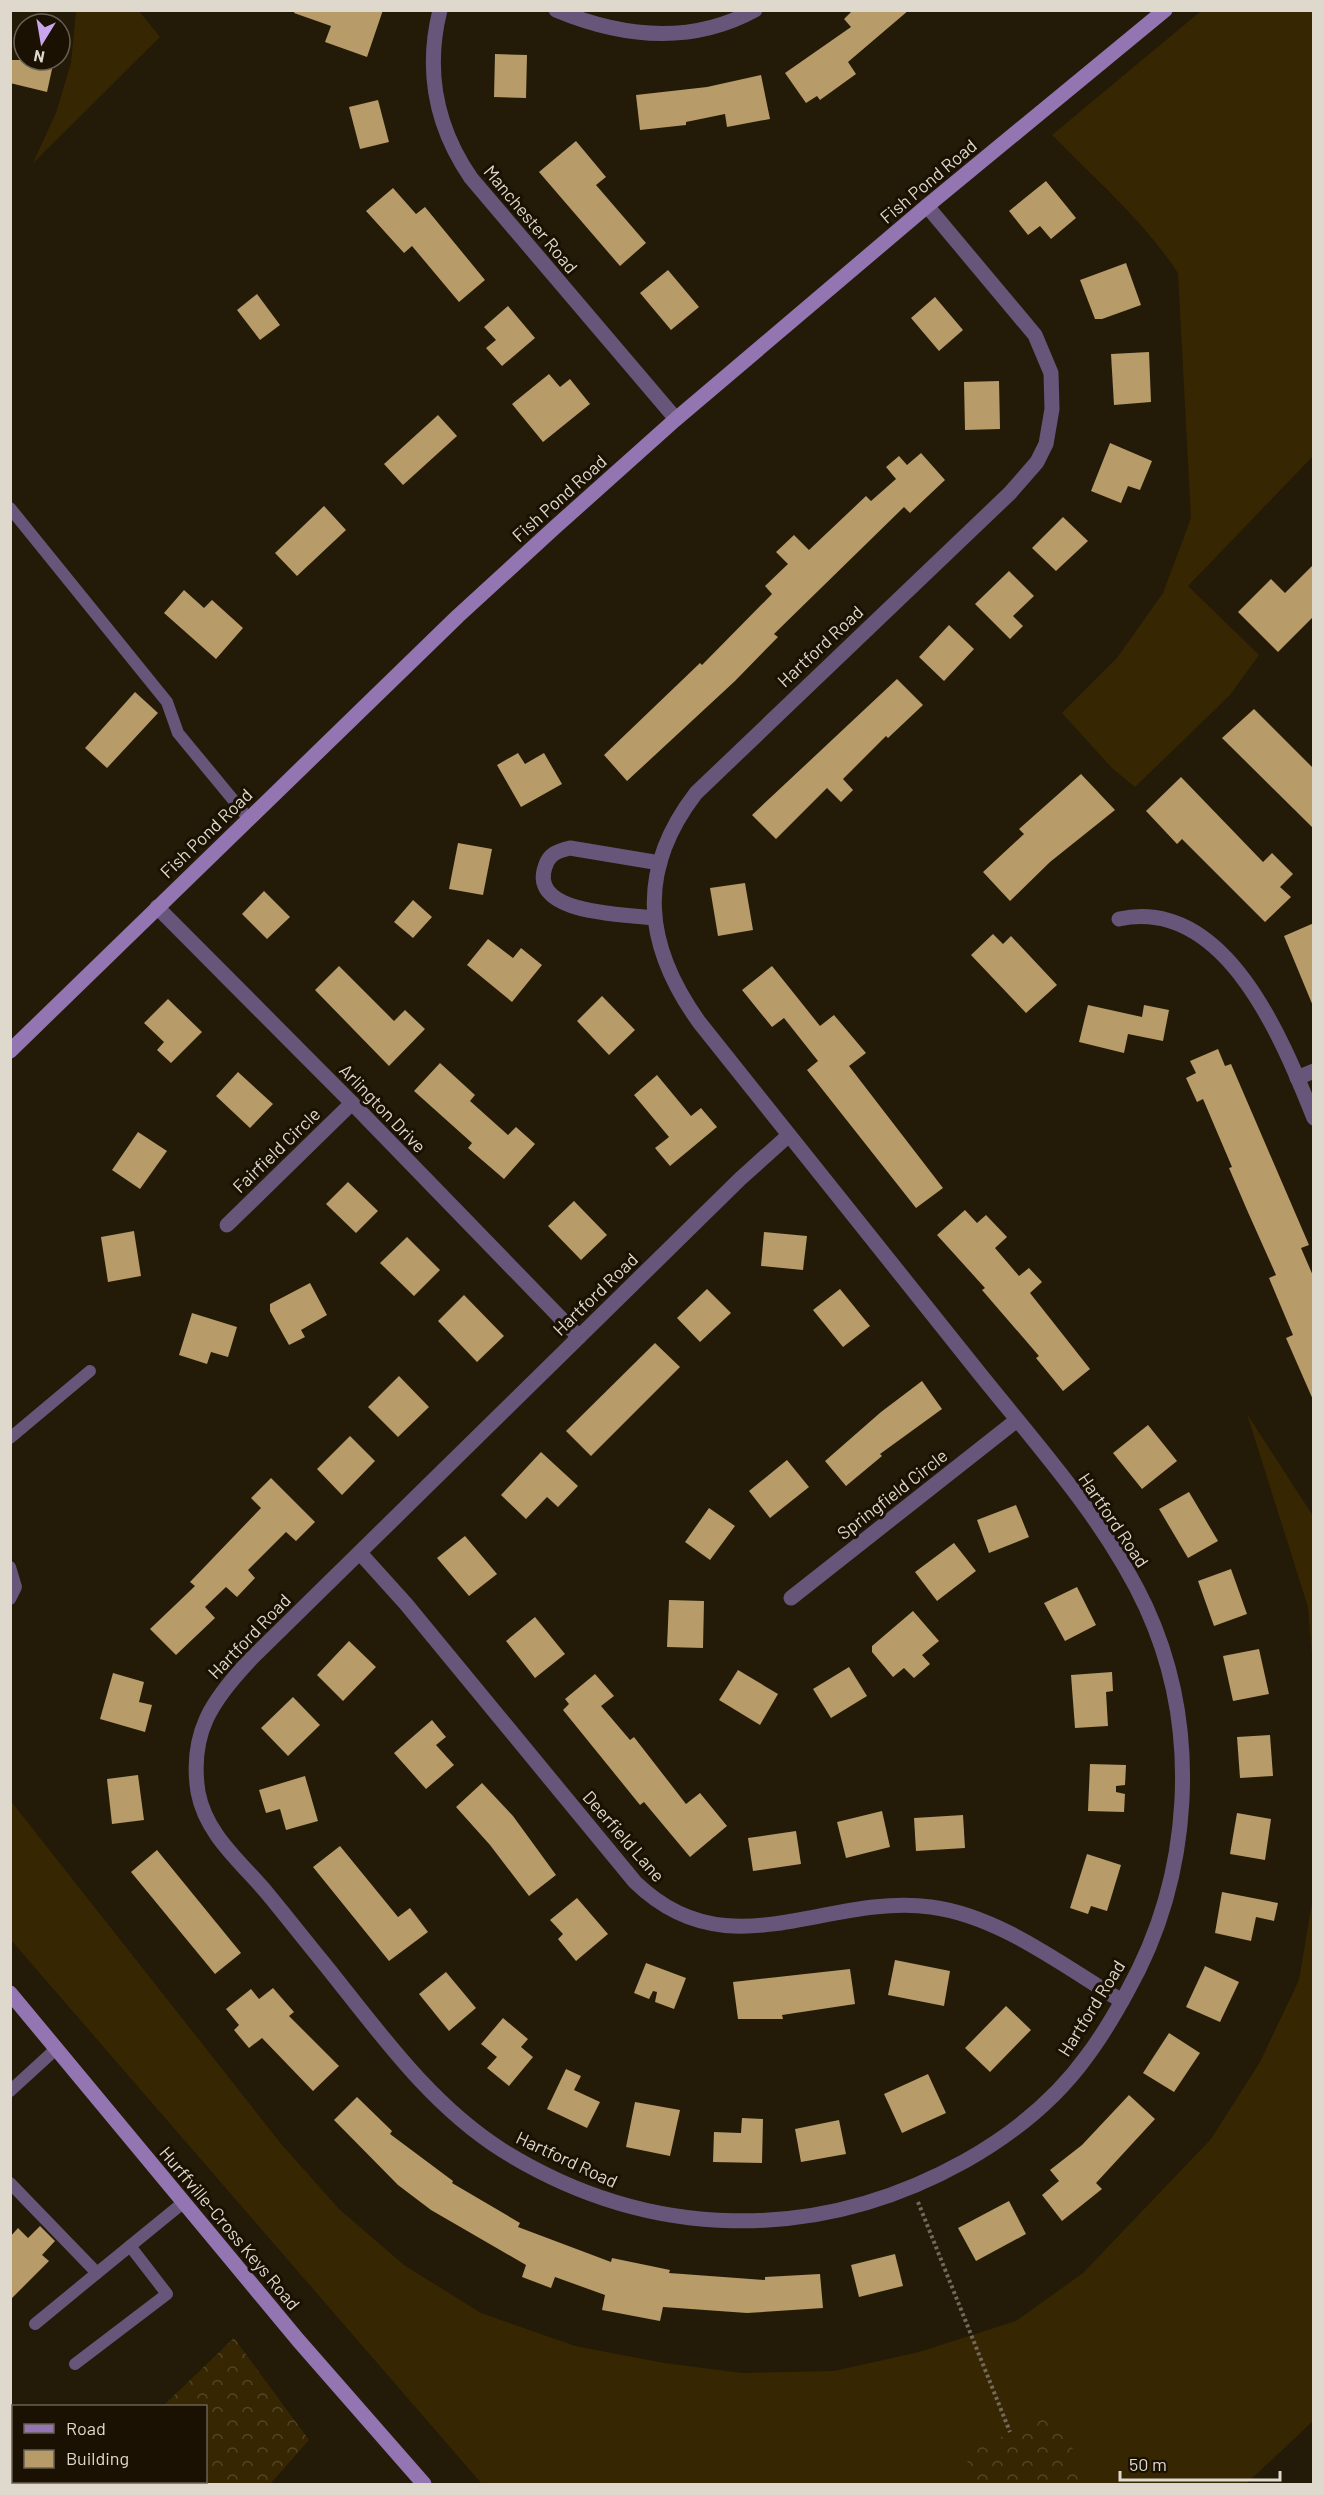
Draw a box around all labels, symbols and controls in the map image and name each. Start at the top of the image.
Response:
north arrow [12,12,72,72]
text: N [32,47,46,68]
street label: Fish Pond Road [875,134,981,228]
street label: Manchester Road [479,160,583,278]
street label: Fish Pond Road [507,450,611,546]
street label: Hartford Road [772,601,868,691]
street label: Fish Pond Road [155,784,257,882]
street label: Arlington Drive [335,1059,431,1157]
street label: Fairfield Circle [228,1103,324,1197]
street label: Hartford Road [548,1248,642,1340]
street label: Springfield Circle [832,1444,952,1544]
street label: Hartford Road [1074,1469,1154,1571]
street label: Hartford Road [203,1589,295,1683]
street label: Deerfield Lane [578,1786,670,1886]
street label: Hartford Road [1053,1956,1129,2060]
street label: Hartford Road [513,2126,621,2192]
street label: Hurffville-Cross Keys Road [155,2142,305,2314]
legend [12,2405,207,2483]
text: Road [66,2417,106,2439]
scale bar [1120,2444,1280,2482]
text: Building [66,2447,129,2469]
text: 50 m [1129,2453,1167,2475]

